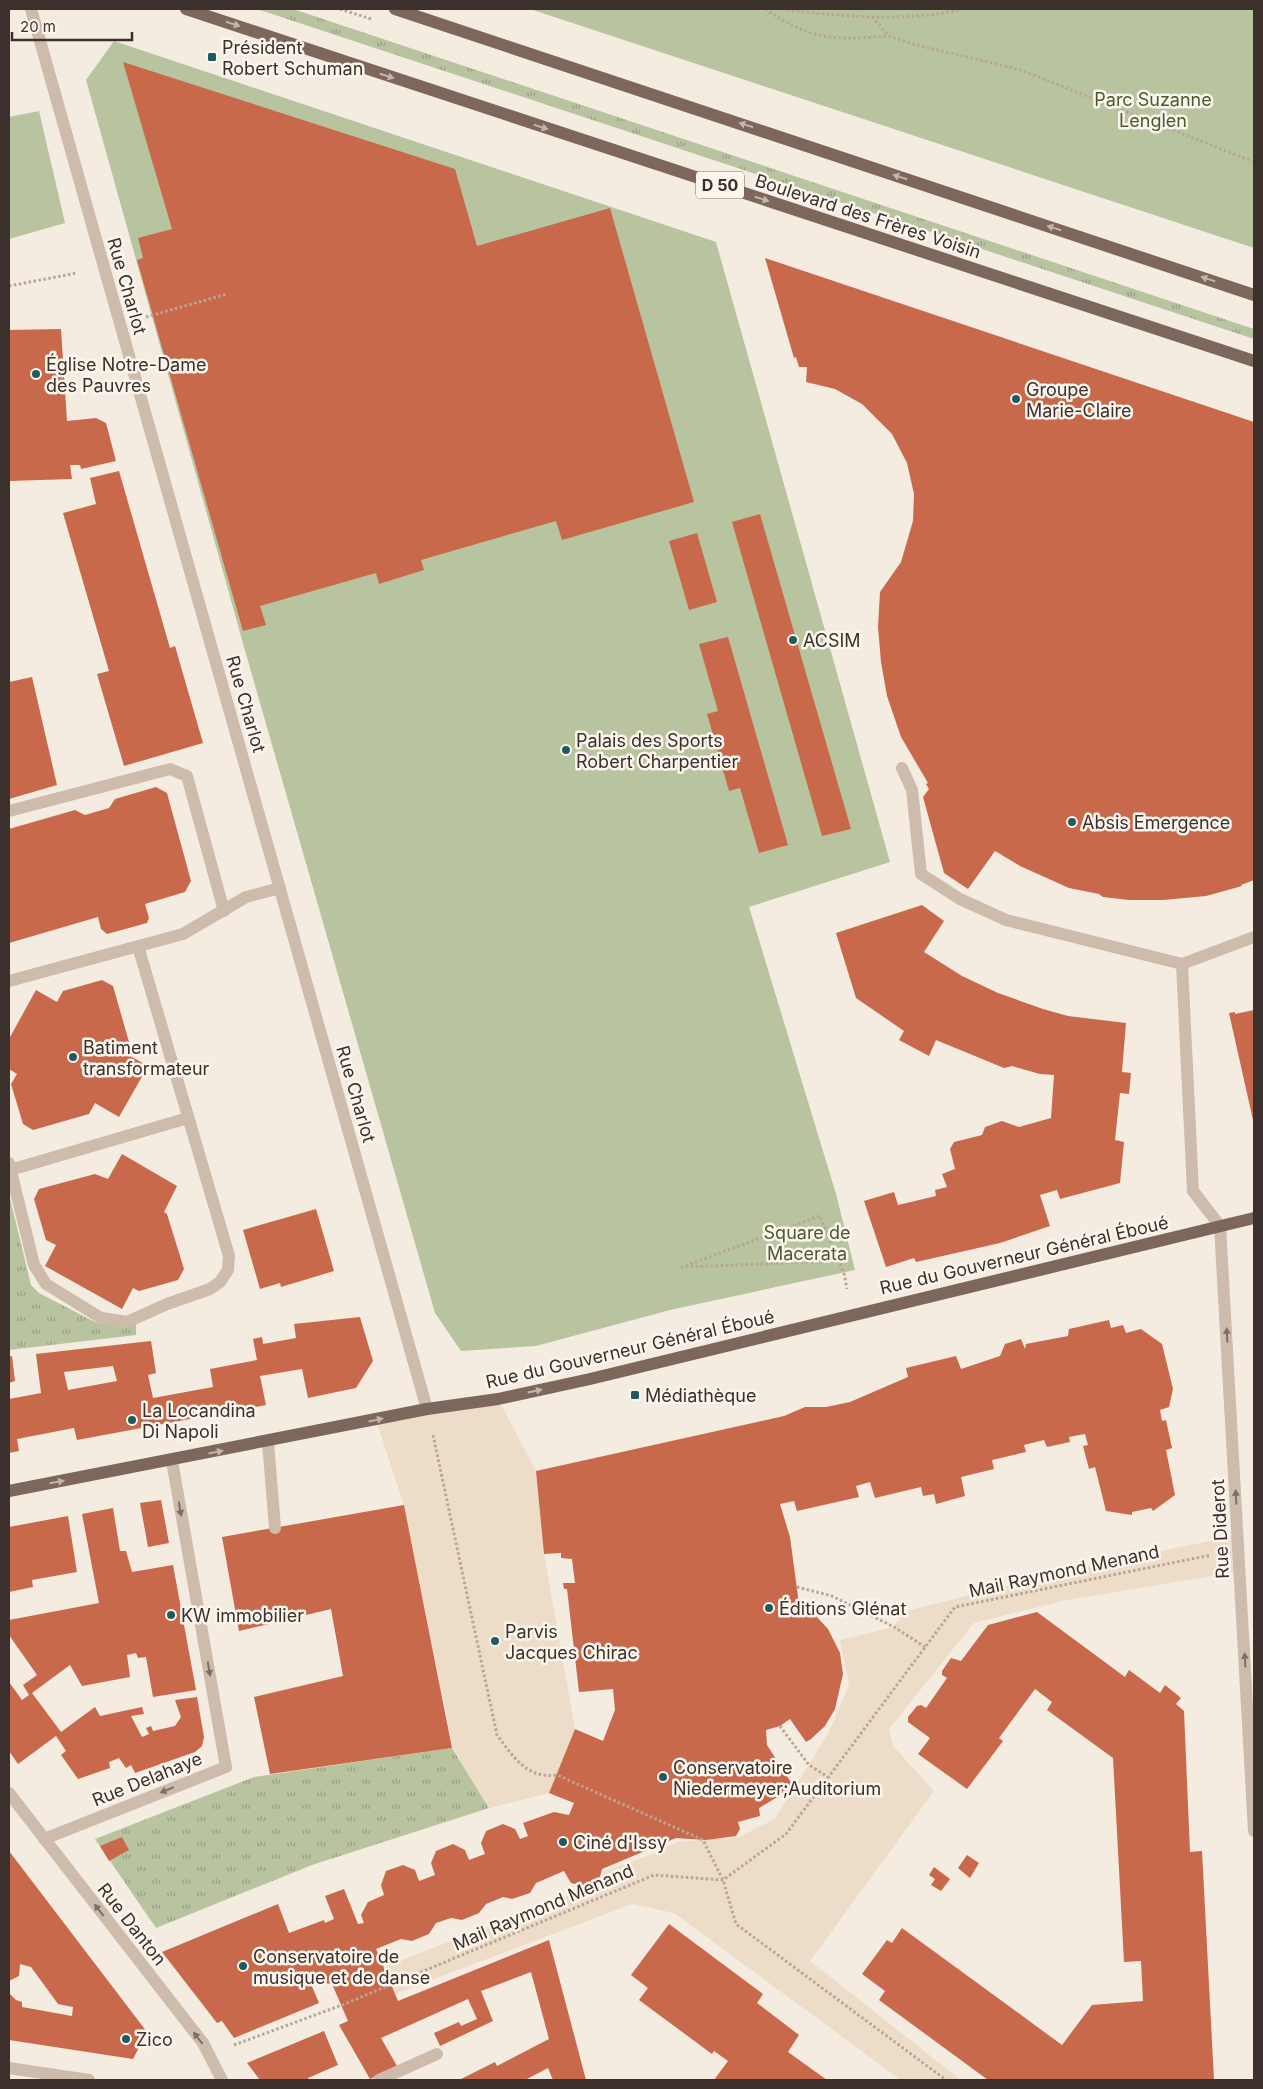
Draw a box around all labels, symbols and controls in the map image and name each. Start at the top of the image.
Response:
scale bar [12,10,132,42]
text: 20 m [20,17,56,36]
one-way arrow [225,21,240,29]
place label: Président Robert Schuman [222,37,363,79]
marker: Président Robert Schuman [206,51,218,63]
one-way arrow [380,72,395,80]
park label: Parc Suzanne Lenglen [1094,89,1212,131]
one-way arrow [738,121,753,128]
one-way arrow [534,123,549,131]
street label: Boulevard des Frères Voisin [752,170,984,262]
road number: D 50 [696,172,744,198]
one-way arrow [892,172,907,180]
one-way arrow [755,195,770,203]
one-way arrow [1046,224,1061,232]
street label: Rue Charlot [103,235,151,337]
one-way arrow [1200,275,1215,283]
place label: Église Notre-Dame des Pauvres [46,353,207,396]
marker: Église Notre-Dame des Pauvres [30,368,42,380]
place label: Groupe Marie-Claire [1026,379,1132,421]
marker: Groupe Marie-Claire [1010,393,1022,405]
place label: ACSIM [803,630,861,651]
marker: ACSIM [787,634,799,646]
street label: Rue Charlot [222,653,270,755]
place label: Palais des Sports Robert Charpentier [576,730,738,772]
marker: Palais des Sports Robert Charpentier [560,744,572,756]
place label: Absis Emergence [1082,812,1230,833]
marker: Absis Emergence [1066,816,1078,828]
place label: Batiment transformateur [83,1037,210,1079]
street label: Rue Charlot [332,1043,380,1145]
marker: Batiment transformateur [67,1051,79,1063]
street label: Rue du Gouverneur Général Éboué [877,1211,1170,1298]
park label: Square de Macerata [764,1222,850,1264]
street label: Rue du Gouverneur Général Éboué [483,1305,776,1392]
one-way arrow [1222,1327,1230,1343]
place label: Médiathèque [645,1385,756,1406]
one-way arrow [528,1387,543,1395]
marker: Médiathèque [629,1389,641,1401]
place label: La Locandina Di Napoli [142,1400,256,1442]
marker: La Locandina Di Napoli [126,1414,138,1426]
one-way arrow [368,1416,383,1424]
one-way arrow [209,1448,224,1456]
one-way arrow [49,1478,65,1486]
street label: Rue Diderot [1207,1479,1233,1579]
one-way arrow [1231,1489,1239,1505]
one-way arrow [177,1501,185,1517]
street label: Mail Raymond Menand [967,1541,1161,1601]
place label: Éditions Glénat [779,1597,906,1619]
marker: Éditions Glénat [763,1602,775,1614]
place label: KW immobilier [181,1605,304,1626]
marker: KW immobilier [165,1609,177,1621]
place label: Parvis Jacques Chirac [505,1621,638,1663]
marker: Parvis Jacques Chirac [489,1635,501,1647]
one-way arrow [1240,1651,1248,1667]
one-way arrow [205,1661,213,1677]
street label: Rue Delahaye [89,1747,205,1811]
place label: Conservatoire Niedermeyer;Auditorium [673,1757,881,1799]
marker: Conservatoire Niedermeyer;Auditorium [657,1771,669,1783]
one-way arrow [159,1786,174,1794]
place label: Ciné d'Issy [573,1832,667,1853]
marker: Ciné d'Issy [557,1836,569,1848]
street label: Mail Raymond Menand [450,1859,636,1955]
street label: Rue Danton [93,1879,171,1969]
one-way arrow [93,1904,104,1917]
place label: Conservatoire de musique et de danse [253,1946,430,1988]
marker: Conservatoire de musique et de danse [237,1960,249,1972]
place label: Zico [136,2029,173,2050]
one-way arrow [193,2032,204,2045]
marker: Zico [120,2033,132,2045]

